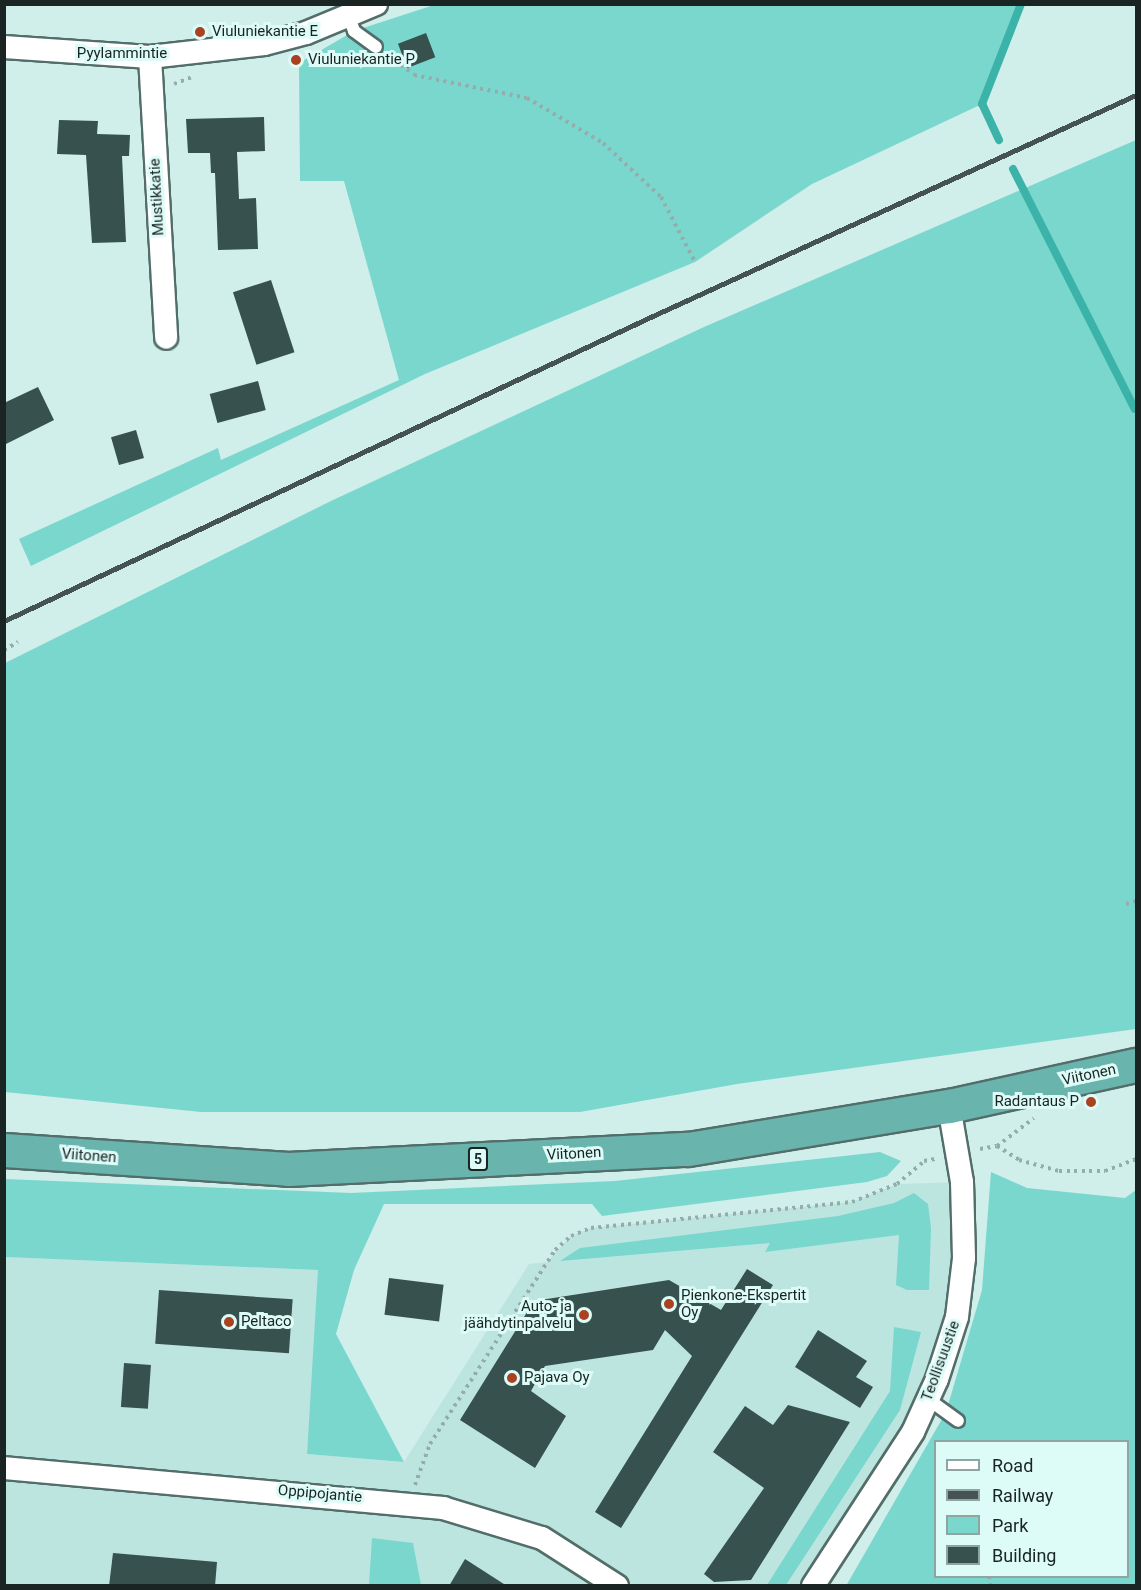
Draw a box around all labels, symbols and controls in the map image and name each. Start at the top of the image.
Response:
place label: Viuluniekantie E [212,23,318,41]
marker: Viuluniekantie E [193,25,207,39]
street label: Pyylammintie [77,45,167,63]
place label: Viuluniekantie P [308,51,415,69]
marker: Viuluniekantie P [289,53,303,67]
street label: Mustikkatie [146,158,168,236]
street label: Viitonen [1060,1061,1118,1089]
place label: Radantaus P [994,1093,1079,1111]
marker: Radantaus P [1084,1095,1098,1109]
street label: Viitonen [546,1144,602,1164]
street label: Viitonen [61,1145,117,1167]
road number: 5 [468,1148,488,1170]
place label: Pienkone-Ekspertit Oy [681,1286,806,1321]
place label: Auto- ja jäähdytinpalvelu [464,1297,572,1332]
marker: Pienkone-Ekspertit Oy [662,1297,676,1311]
marker: Auto- ja jäähdytinpalvelu [577,1308,591,1322]
place label: Peltaco [241,1313,291,1331]
marker: Peltaco [222,1315,236,1329]
street label: Teollisuustie [918,1318,964,1404]
place label: Pajava Oy [524,1369,590,1387]
marker: Pajava Oy [505,1371,519,1385]
legend [934,1440,1129,1578]
text: Road [992,1455,1033,1476]
street label: Oppipojantie [277,1481,363,1507]
text: Railway [992,1485,1053,1506]
text: Park [992,1515,1028,1536]
text: Building [992,1545,1056,1566]

